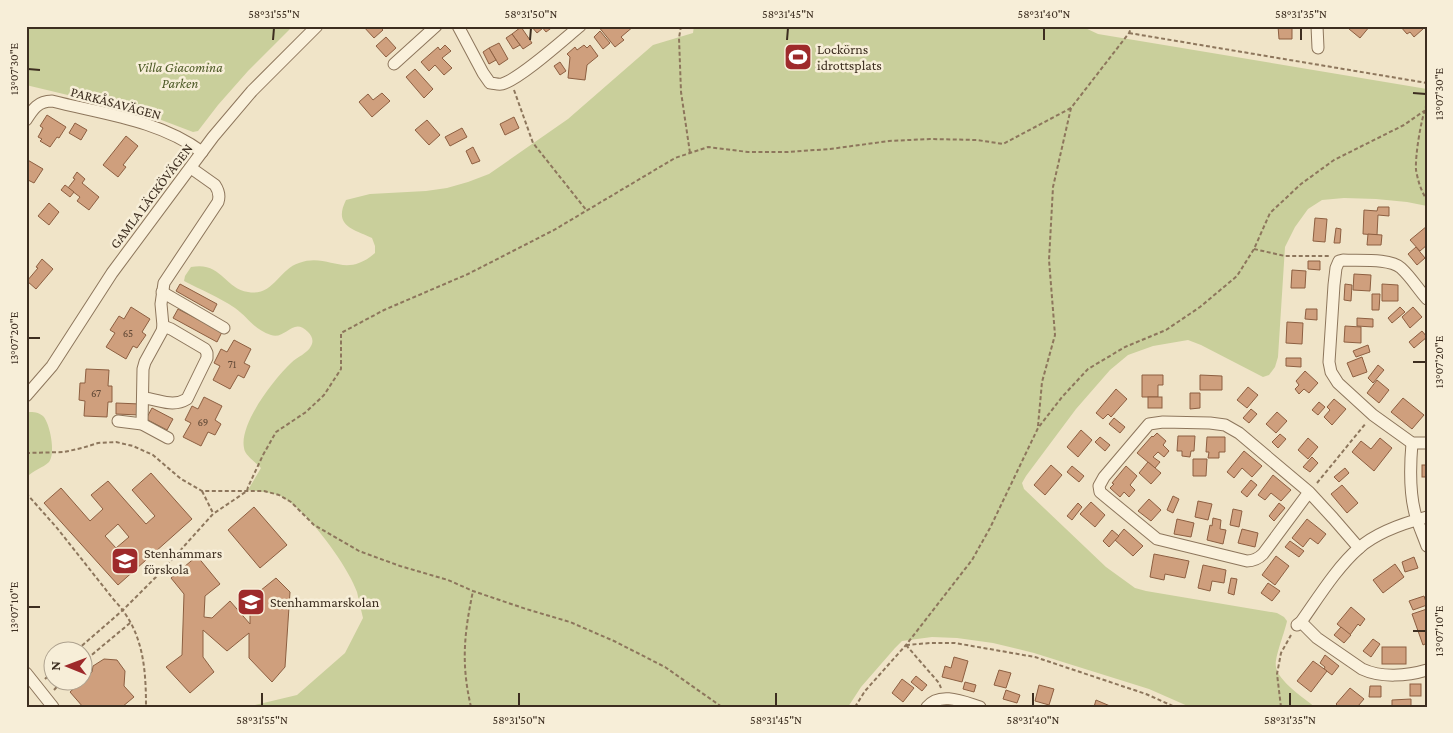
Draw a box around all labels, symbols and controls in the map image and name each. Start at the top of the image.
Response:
text: 58°31'55"N [248,7,300,21]
text: 58°31'50"N [505,7,557,21]
text: 58°31'45"N [762,7,814,21]
text: 58°31'40"N [1017,7,1071,21]
text: 58°31'35"N [1275,7,1327,21]
place label: Lockörns idrottsplats [817,41,882,73]
text: 13°07'30"E [7,42,21,95]
sports icon: Lockörns idrottsplats [783,42,813,72]
park label: Villa Giacomina Parken [137,59,223,91]
text: 13°07'30"E [1432,67,1446,120]
street label: PARKÅSAVÄGEN [69,83,163,123]
street label: GAMLA LÄCKÖVÄGEN [106,140,196,252]
text: 13°07'20"E [7,311,21,364]
house number: 65 [123,327,133,339]
text: 13°07'20"E [1432,335,1446,388]
house number: 71 [228,358,237,370]
house number: 67 [91,387,101,399]
house number: 69 [198,416,208,428]
place label: Stenhammars förskola [144,545,222,577]
school or university icon: Stenhammars förskola [110,546,140,576]
text: 13°07'10"E [7,581,21,632]
school or university icon: Stenhammarskolan [236,587,266,617]
place label: Stenhammarskolan [270,594,380,610]
text: 13°07'10"E [1432,605,1446,656]
north arrow [42,640,92,690]
text: N [47,660,63,671]
text: 58°31'55"N [236,713,288,727]
text: 58°31'50"N [493,713,545,727]
text: 58°31'45"N [750,713,802,727]
text: 58°31'40"N [1006,713,1060,727]
text: 58°31'35"N [1264,713,1316,727]

